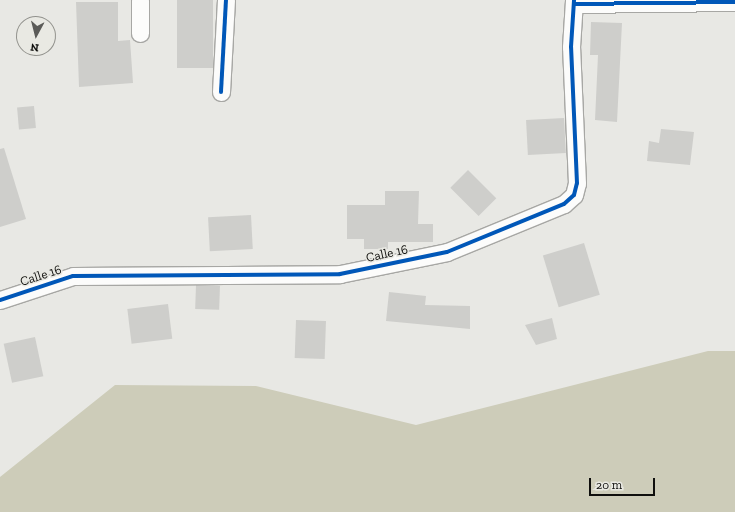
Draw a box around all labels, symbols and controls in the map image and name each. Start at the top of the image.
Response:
north arrow [16,16,56,56]
text: N [30,40,40,54]
street label: Calle 16 [365,242,409,266]
street label: Calle 16 [18,262,64,290]
scale bar [591,470,657,496]
text: 20 m [596,478,622,492]

